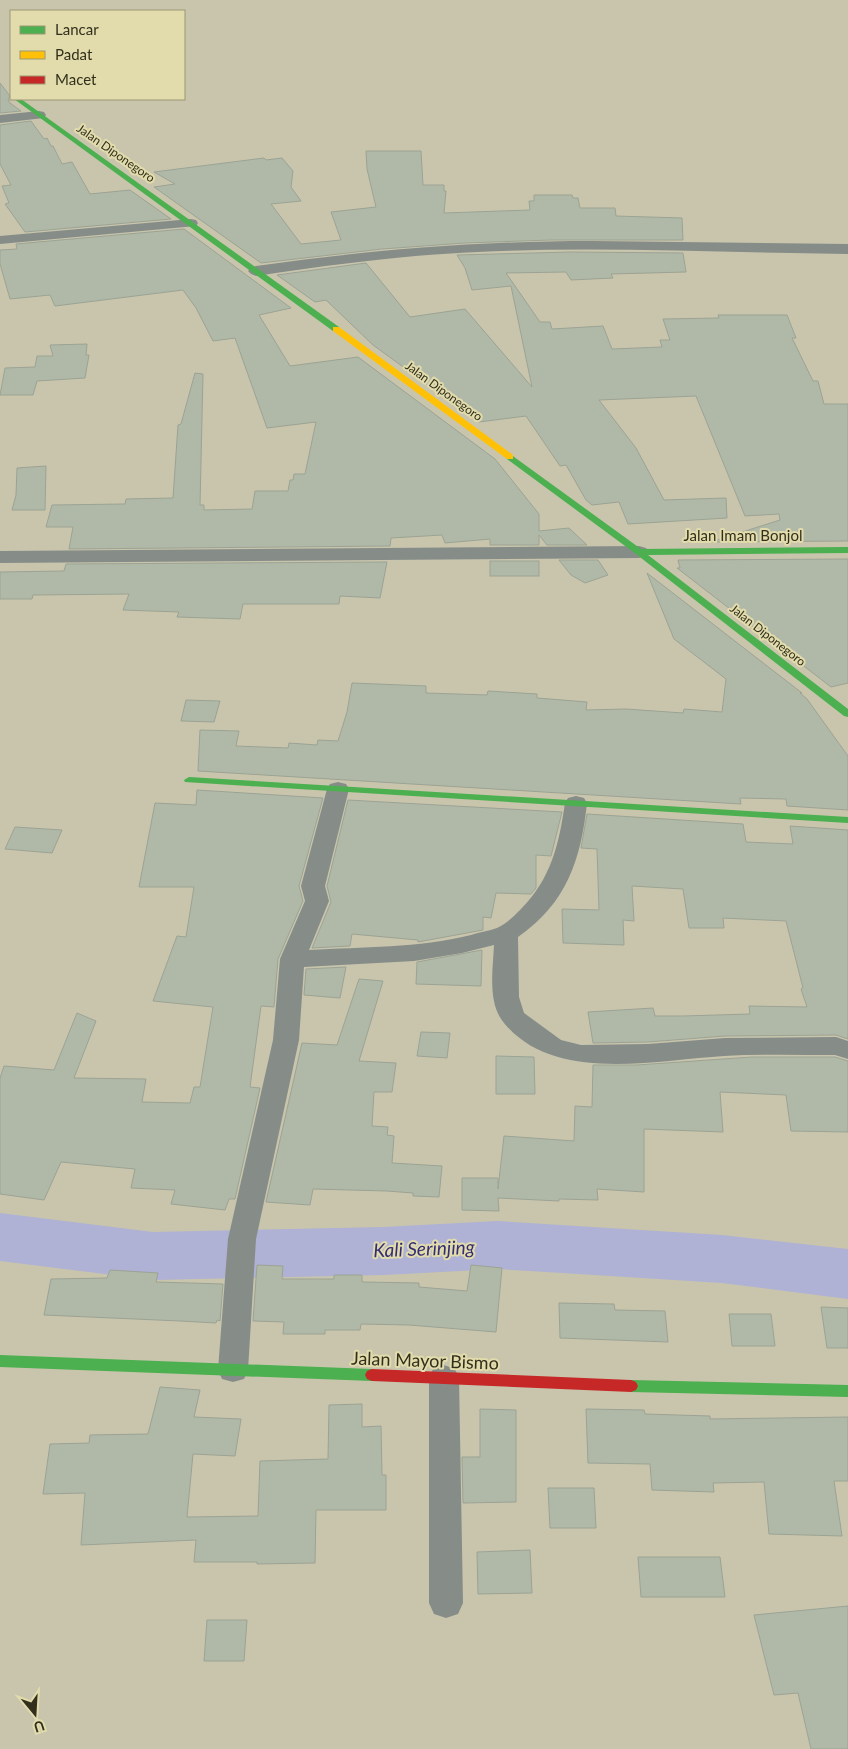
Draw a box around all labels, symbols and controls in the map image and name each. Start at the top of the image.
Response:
legend [10,10,185,100]
text: Lancar [55,20,99,38]
text: Padat [55,45,93,63]
text: Macet [55,70,97,88]
street label: Jalan Diponegoro [74,121,158,186]
street label: Jalan Diponegoro [403,358,486,424]
street label: Jalan Imam Bonjol [684,526,802,544]
street label: Jalan Diponegoro [727,601,809,669]
water label: Kali Serinjing [373,1235,476,1261]
street label: Jalan Mayor Bismo [351,1346,499,1374]
north arrow [10,1689,60,1739]
text: U [32,1717,47,1737]

